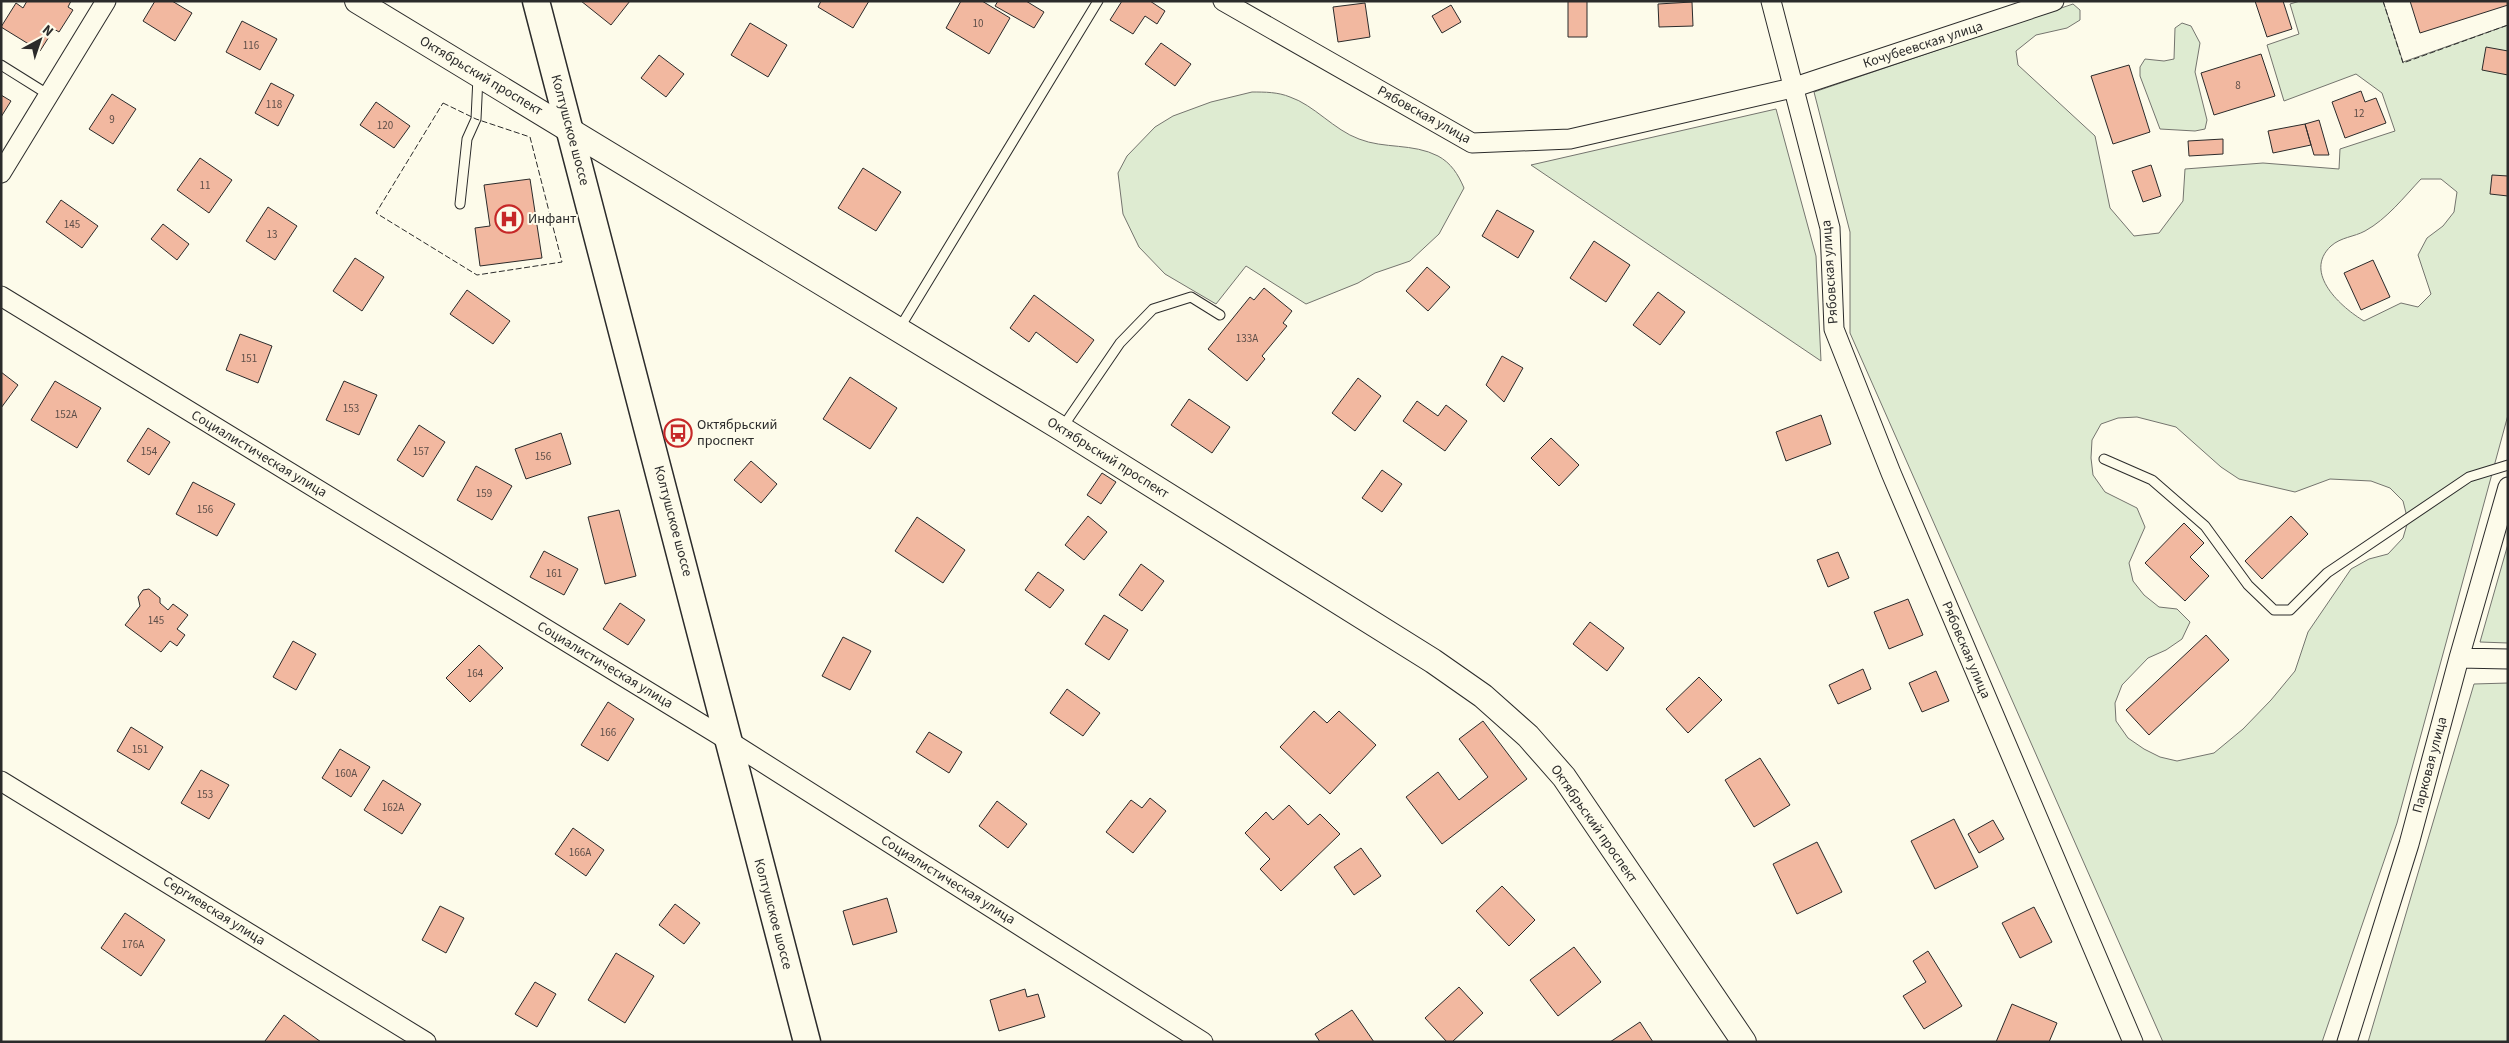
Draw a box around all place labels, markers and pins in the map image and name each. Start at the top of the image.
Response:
hospital icon: Инфант [494,204,524,234]
place label: Инфант [528,209,577,229]
place label: Октябрьский проспект [697,415,778,451]
bus stop icon: Октябрьский проспект [663,418,693,448]

